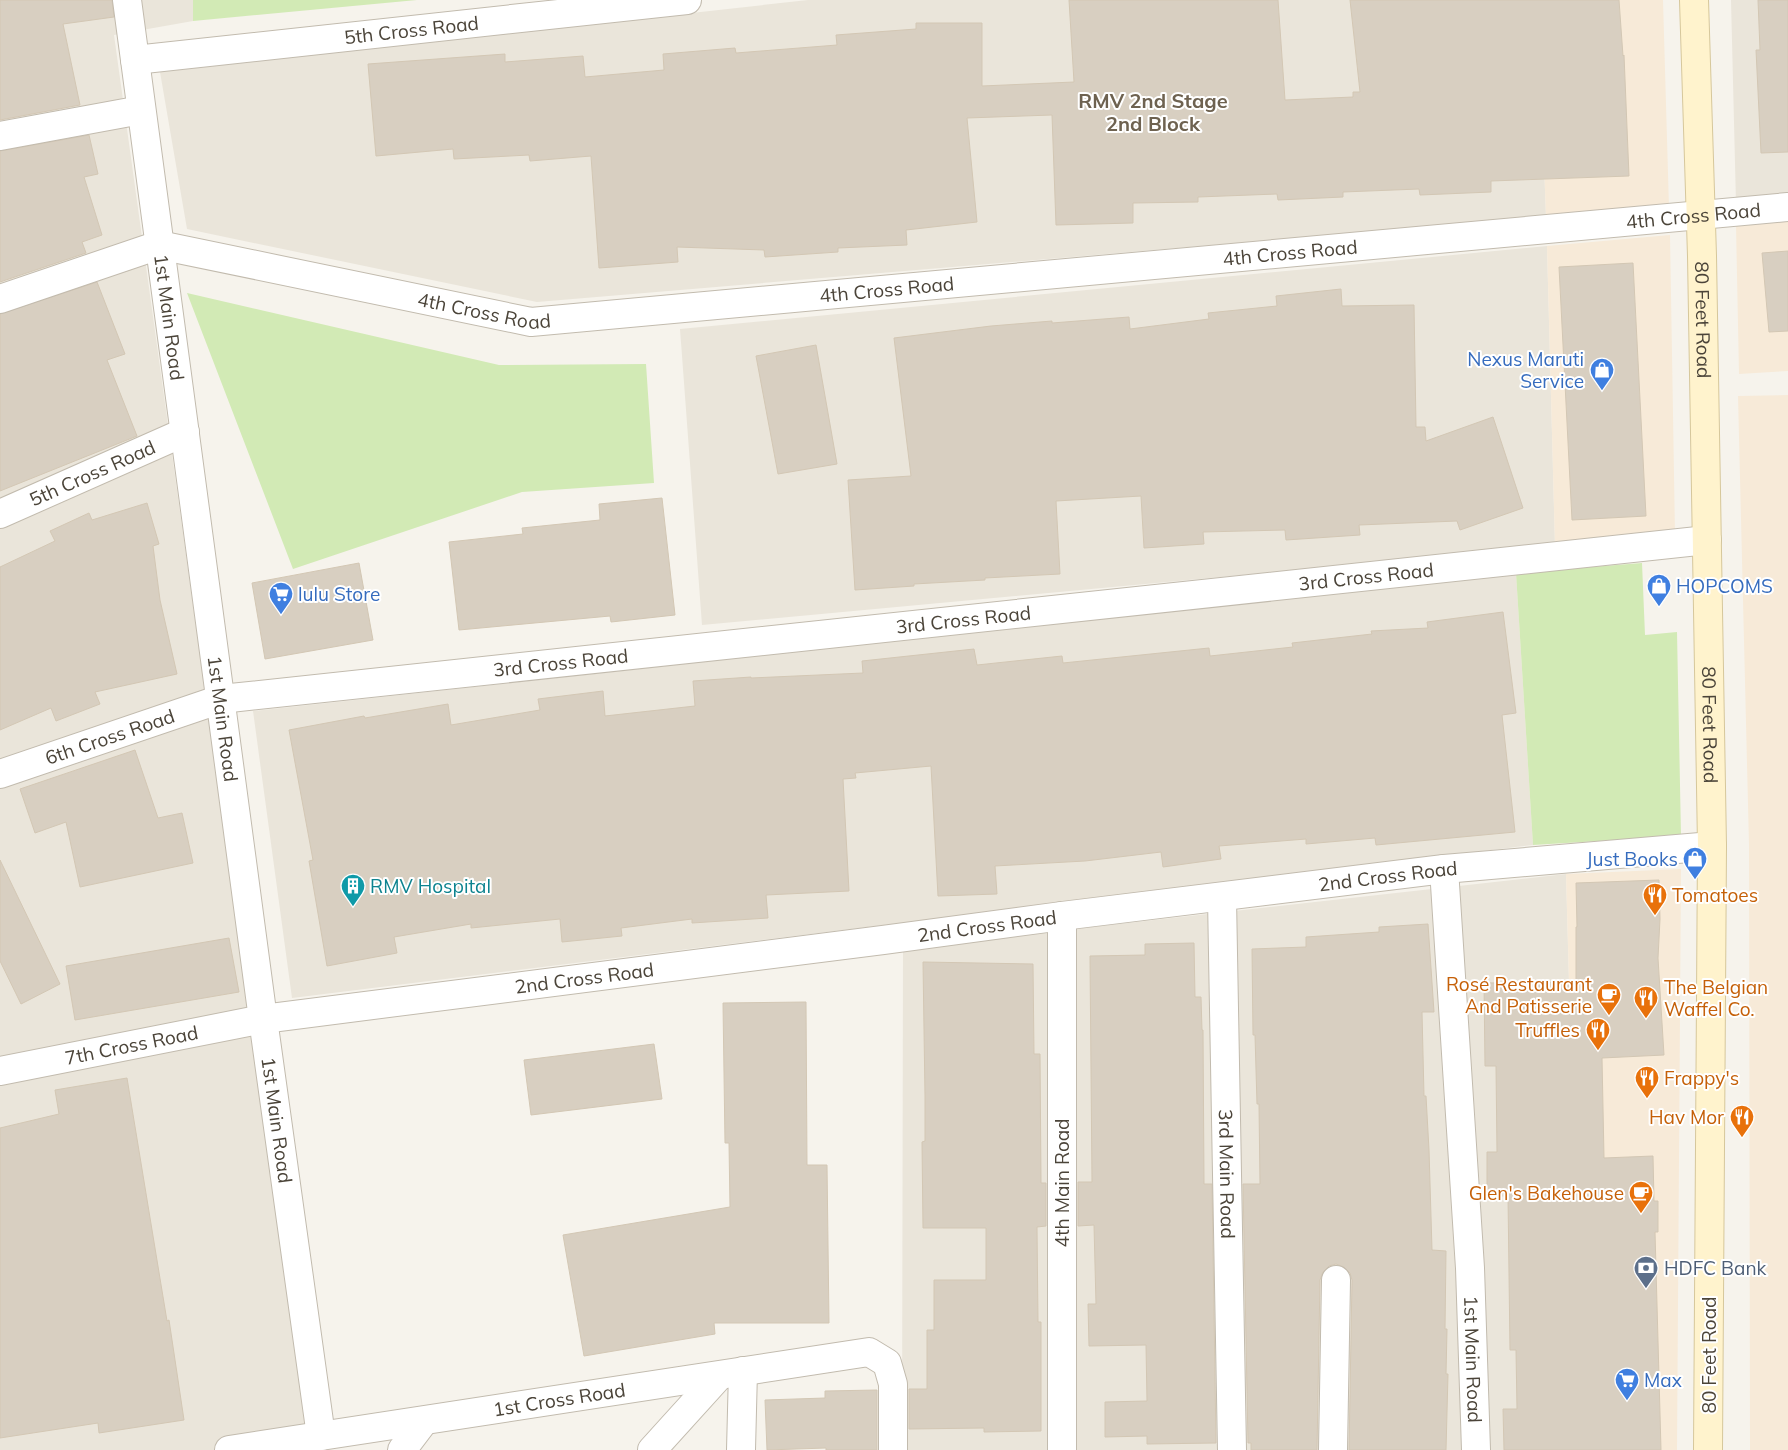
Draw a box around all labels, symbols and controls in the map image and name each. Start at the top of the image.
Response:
street label: 5th Cross Road [343,11,480,49]
district label: RMV 2nd Stage 2nd Block [1078,88,1228,136]
street label: 4th Cross Road [1625,198,1762,234]
street label: 4th Cross Road [1222,234,1358,271]
street label: 1st Main Road [149,252,190,382]
street label: 80 Feet Road [1690,261,1716,379]
street label: 4th Cross Road [818,271,955,308]
street label: 4th Cross Road [416,287,552,334]
place label: Nexus Maruti Service [1467,347,1584,393]
shop icon: Nexus Maruti Service [1589,357,1615,391]
street label: 5th Cross Road [26,435,159,511]
street label: 3rd Cross Road [1297,557,1435,596]
shop icon: HOPCOMS [1646,573,1672,607]
place label: HOPCOMS [1676,574,1773,598]
supermarket icon: lulu Store [268,581,294,615]
place label: lulu Store [298,582,380,606]
street label: 3rd Cross Road [895,600,1032,639]
street label: 3rd Cross Road [492,644,629,682]
street label: 1st Main Road [203,654,243,783]
street label: 80 Feet Road [1697,666,1723,784]
street label: 6th Cross Road [42,704,178,770]
shop icon: Just Books [1682,846,1708,880]
place label: Just Books [1586,847,1678,871]
street label: 2nd Cross Road [1317,856,1458,896]
building icon: RMV Hospital [340,873,366,907]
place label: RMV Hospital [370,874,491,898]
restaurant icon: Tomatoes [1642,882,1668,916]
place label: Tomatoes [1672,883,1758,907]
street label: 2nd Cross Road [916,905,1058,947]
street label: 2nd Cross Road [513,957,655,999]
place label: Rosé Restaurant And Patisserie [1446,972,1592,1018]
place label: The Belgian Waffel Co. [1664,975,1768,1021]
cafe icon: Rosé Restaurant And Patisserie [1596,982,1622,1016]
restaurant icon: The Belgian Waffel Co. [1633,985,1659,1019]
restaurant icon: Truffles [1585,1017,1611,1051]
place label: Truffles [1515,1018,1580,1042]
street label: 7th Cross Road [63,1020,200,1070]
street label: 1st Main Road [256,1055,298,1185]
restaurant icon: Frappy's [1634,1065,1660,1099]
place label: Frappy's [1664,1066,1739,1090]
restaurant icon: Hav Mor [1729,1104,1755,1138]
place label: Hav Mor [1649,1105,1724,1129]
street label: 3rd Main Road [1214,1109,1240,1239]
street label: 4th Main Road [1050,1118,1074,1248]
cafe icon: Glen's Bakehouse [1628,1180,1654,1214]
place label: Glen's Bakehouse [1469,1181,1624,1205]
bank icon: HDFC Bank [1633,1255,1659,1289]
place label: HDFC Bank [1664,1256,1767,1280]
street label: 1st Main Road [1459,1295,1487,1423]
street label: 80 Feet Road [1697,1297,1721,1413]
supermarket icon: Max [1614,1367,1640,1401]
place label: Max [1644,1368,1682,1392]
street label: 1st Cross Road [491,1377,627,1421]

